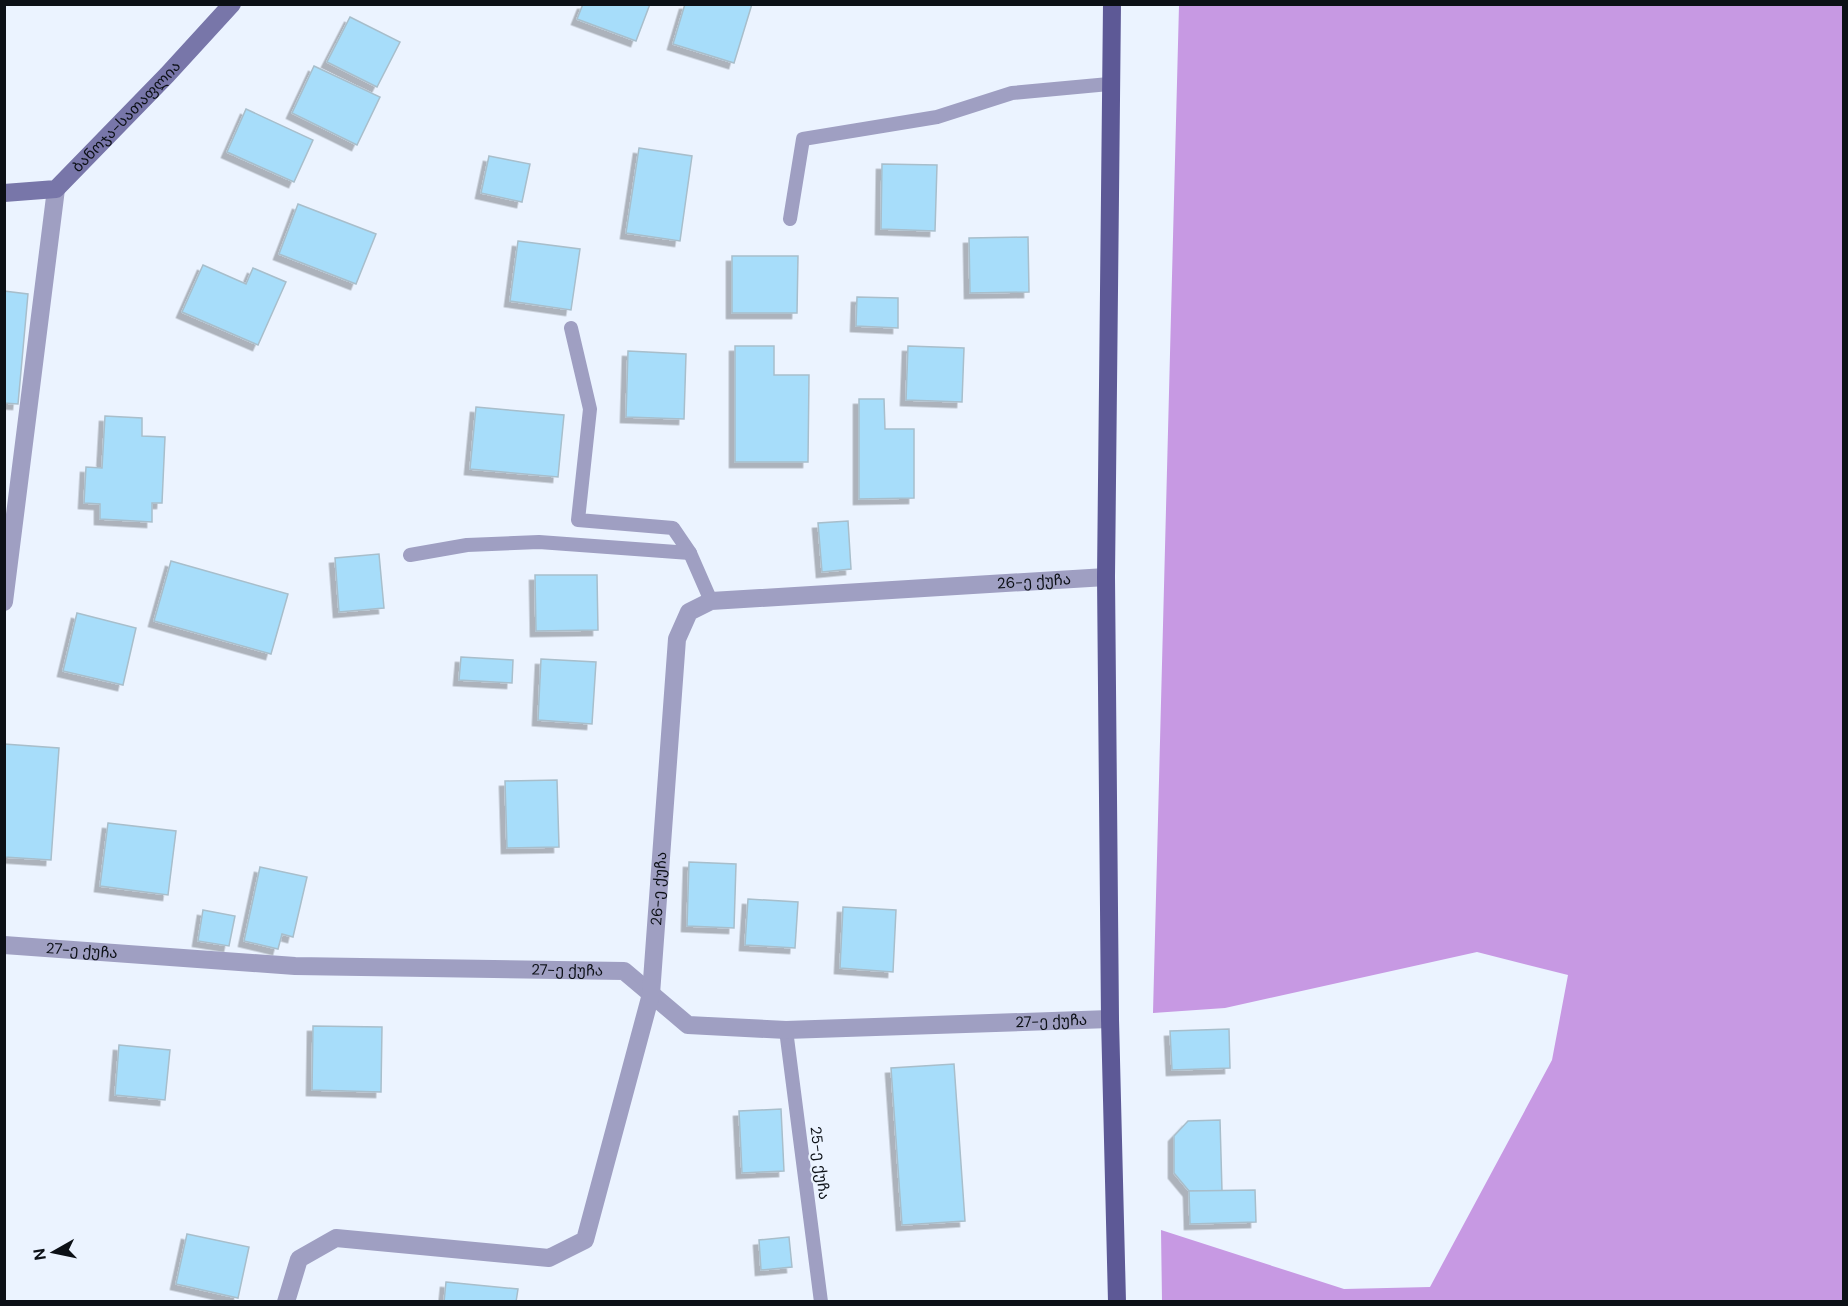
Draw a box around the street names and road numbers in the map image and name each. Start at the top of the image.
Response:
street label: ბანოჯა-სათაფლია [68,57,185,177]
street label: 26-ე ქუჩა [996,569,1072,594]
street label: 26-ე ქუჩა [646,851,671,926]
street label: 27-ე ქუჩა [45,938,118,963]
street label: 27-ე ქუჩა [531,960,603,981]
street label: 27-ე ქუჩა [1015,1010,1087,1032]
street label: 25-ე ქუჩა [806,1125,834,1201]

